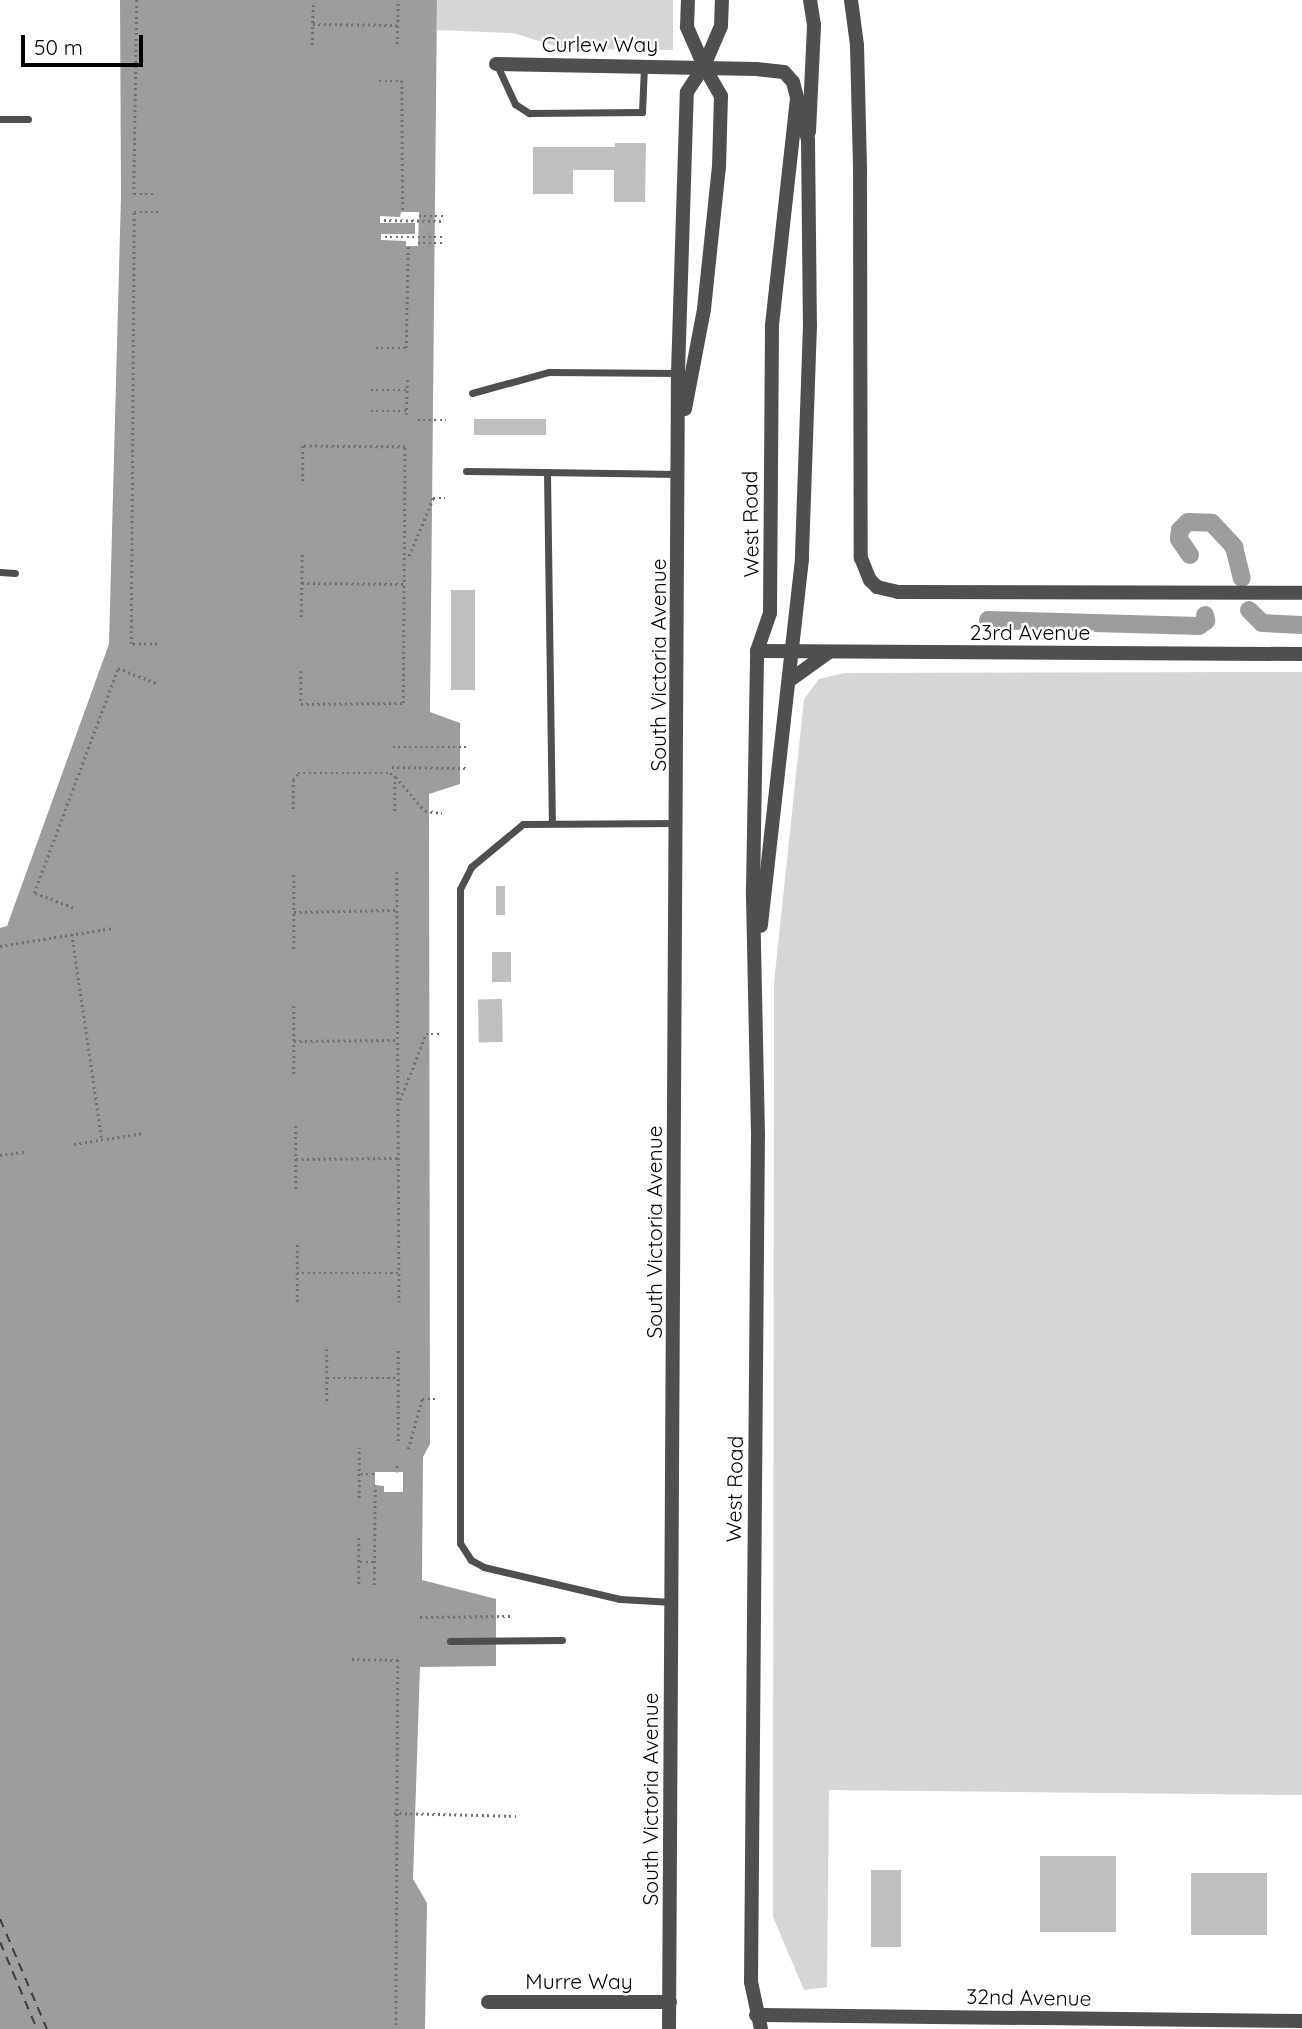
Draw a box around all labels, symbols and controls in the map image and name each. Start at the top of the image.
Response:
scale bar [24,21,147,65]
street label: Curlew Way [542,31,658,57]
text: 50 m [34,34,83,60]
street label: West Road [736,470,764,578]
street label: South Victoria Avenue [645,558,671,772]
street label: 23rd Avenue [970,619,1090,645]
street label: South Victoria Avenue [641,1125,667,1339]
street label: West Road [720,1435,748,1543]
street label: South Victoria Avenue [637,1692,663,1906]
street label: Murre Way [525,1968,633,1994]
street label: 32nd Avenue [966,1983,1092,2011]

